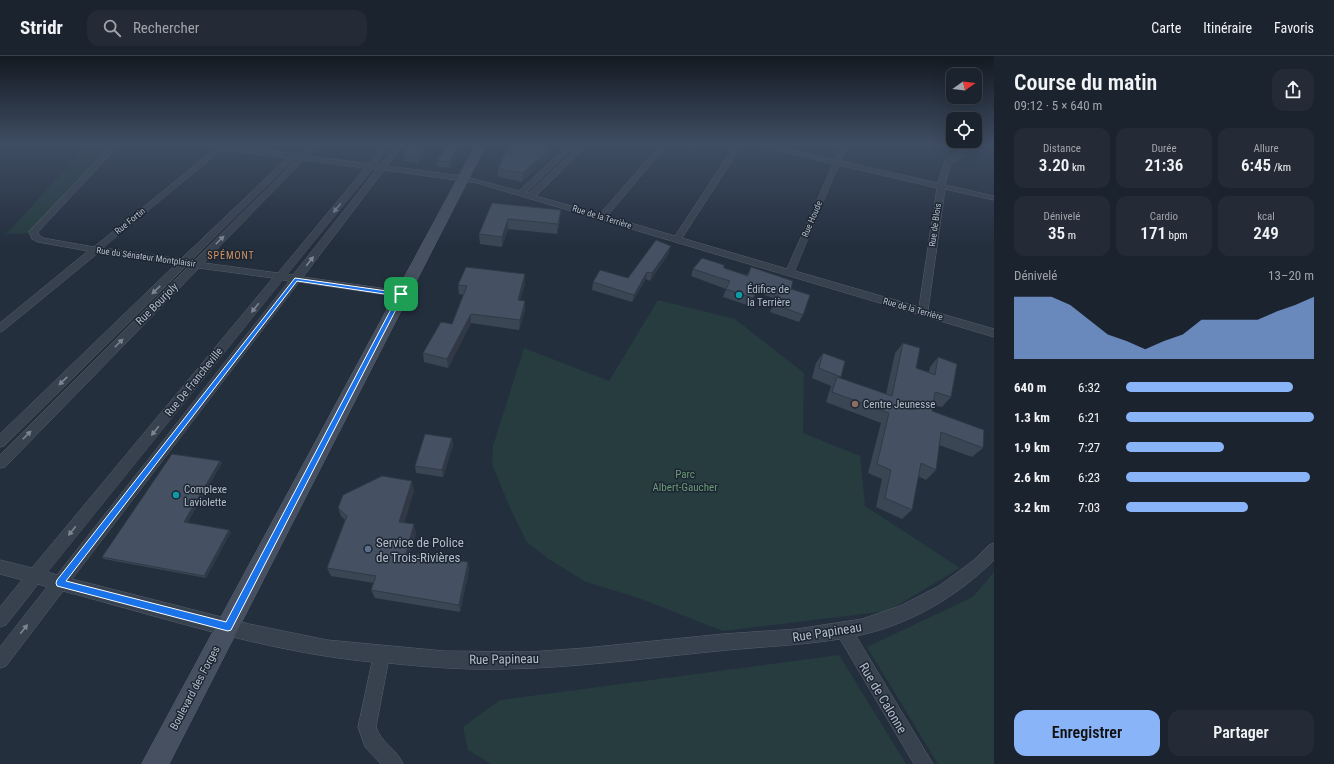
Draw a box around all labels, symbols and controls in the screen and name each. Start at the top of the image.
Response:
search box [87,10,367,46]
text: Stridr [20,16,63,39]
icon: search [101,17,123,39]
text: Rechercher [133,19,199,37]
text: Carte [1151,20,1181,36]
text: Itinéraire [1203,20,1252,36]
text: Favoris [1274,20,1314,36]
north arrow [946,68,982,104]
map controls [946,68,982,148]
button: share [1272,69,1314,111]
text: Course du matin [1014,70,1157,95]
text: 09:12 · 5 × 640 m [1014,98,1102,113]
button: locate [946,112,982,148]
text: Distance [1043,142,1081,155]
text: Durée [1151,142,1177,155]
text: Allure [1253,142,1279,155]
text: 3.20 [1039,155,1069,175]
text: 21:36 [1145,155,1183,175]
text: 6:45 [1241,155,1271,175]
text: km [1069,161,1085,174]
text: /km [1271,161,1291,174]
street label: Rue Houde [800,199,824,239]
one-way arrow [333,202,342,213]
street label: Rue de la Terrière [571,203,633,231]
street label: Rue de Blois [927,203,943,247]
street label: Rue Fortin [113,206,147,236]
text: Dénivelé [1044,210,1080,223]
text: Cardio [1150,210,1178,223]
text: kcal [1257,210,1275,223]
text: 35 [1048,223,1065,243]
text: 171 [1140,223,1166,243]
text: 249 [1253,223,1279,243]
text: m [1065,229,1076,242]
text: bpm [1166,229,1188,242]
one-way arrow [215,235,225,245]
street label: Rue du Sénateur Montplaisir [96,245,196,269]
district label: SPÉMONT [207,249,255,261]
one-way arrow [306,256,314,267]
text: Dénivelé [1014,268,1057,283]
text: 13–20 m [1268,268,1314,283]
pin [384,277,418,311]
street label: Rue Bourjoly [133,280,181,328]
icon: arrive [390,283,412,305]
place label: Édifice de la Terrière [747,283,790,309]
one-way arrow [151,285,161,295]
marker: Édifice de la Terrière [734,290,744,300]
street label: Rue de la Terrière [882,296,944,322]
one-way arrow [250,303,259,314]
one-way arrow [114,338,124,348]
street label: Rue De Francheville [162,345,226,419]
one-way arrow [58,376,68,386]
text: 640 m [1014,380,1046,395]
text: 6:32 [1078,380,1100,395]
place label: Centre Jeunesse [863,398,935,411]
marker: Centre Jeunesse [850,399,860,409]
text: 1.3 km [1014,410,1050,425]
text: 6:21 [1078,410,1100,425]
one-way arrow [150,425,159,436]
one-way arrow [23,430,32,440]
text: 1.9 km [1014,440,1050,455]
text: 7:27 [1078,440,1100,455]
park label: Parc Albert-Gaucher [652,468,718,494]
text: 2.6 km [1014,470,1050,485]
text: 6:23 [1078,470,1100,485]
place label: Complexe Laviolette [184,483,227,509]
marker: Complexe Laviolette [171,490,181,500]
text: 3.2 km [1014,500,1050,515]
text: 7:03 [1078,500,1100,515]
one-way arrow [68,526,77,537]
place label: Service de Police de Trois-Rivières [376,535,464,565]
marker: Service de Police de Trois-Rivières [363,544,373,554]
street label: Rue Papineau [791,619,863,645]
one-way arrow [20,624,28,634]
street label: Boulevard des Forges [167,644,223,732]
street label: Rue Papineau [469,651,539,667]
street label: Rue de Calonne [856,660,910,736]
button: Enregistrer [1014,710,1160,756]
button: Partager [1168,710,1314,756]

